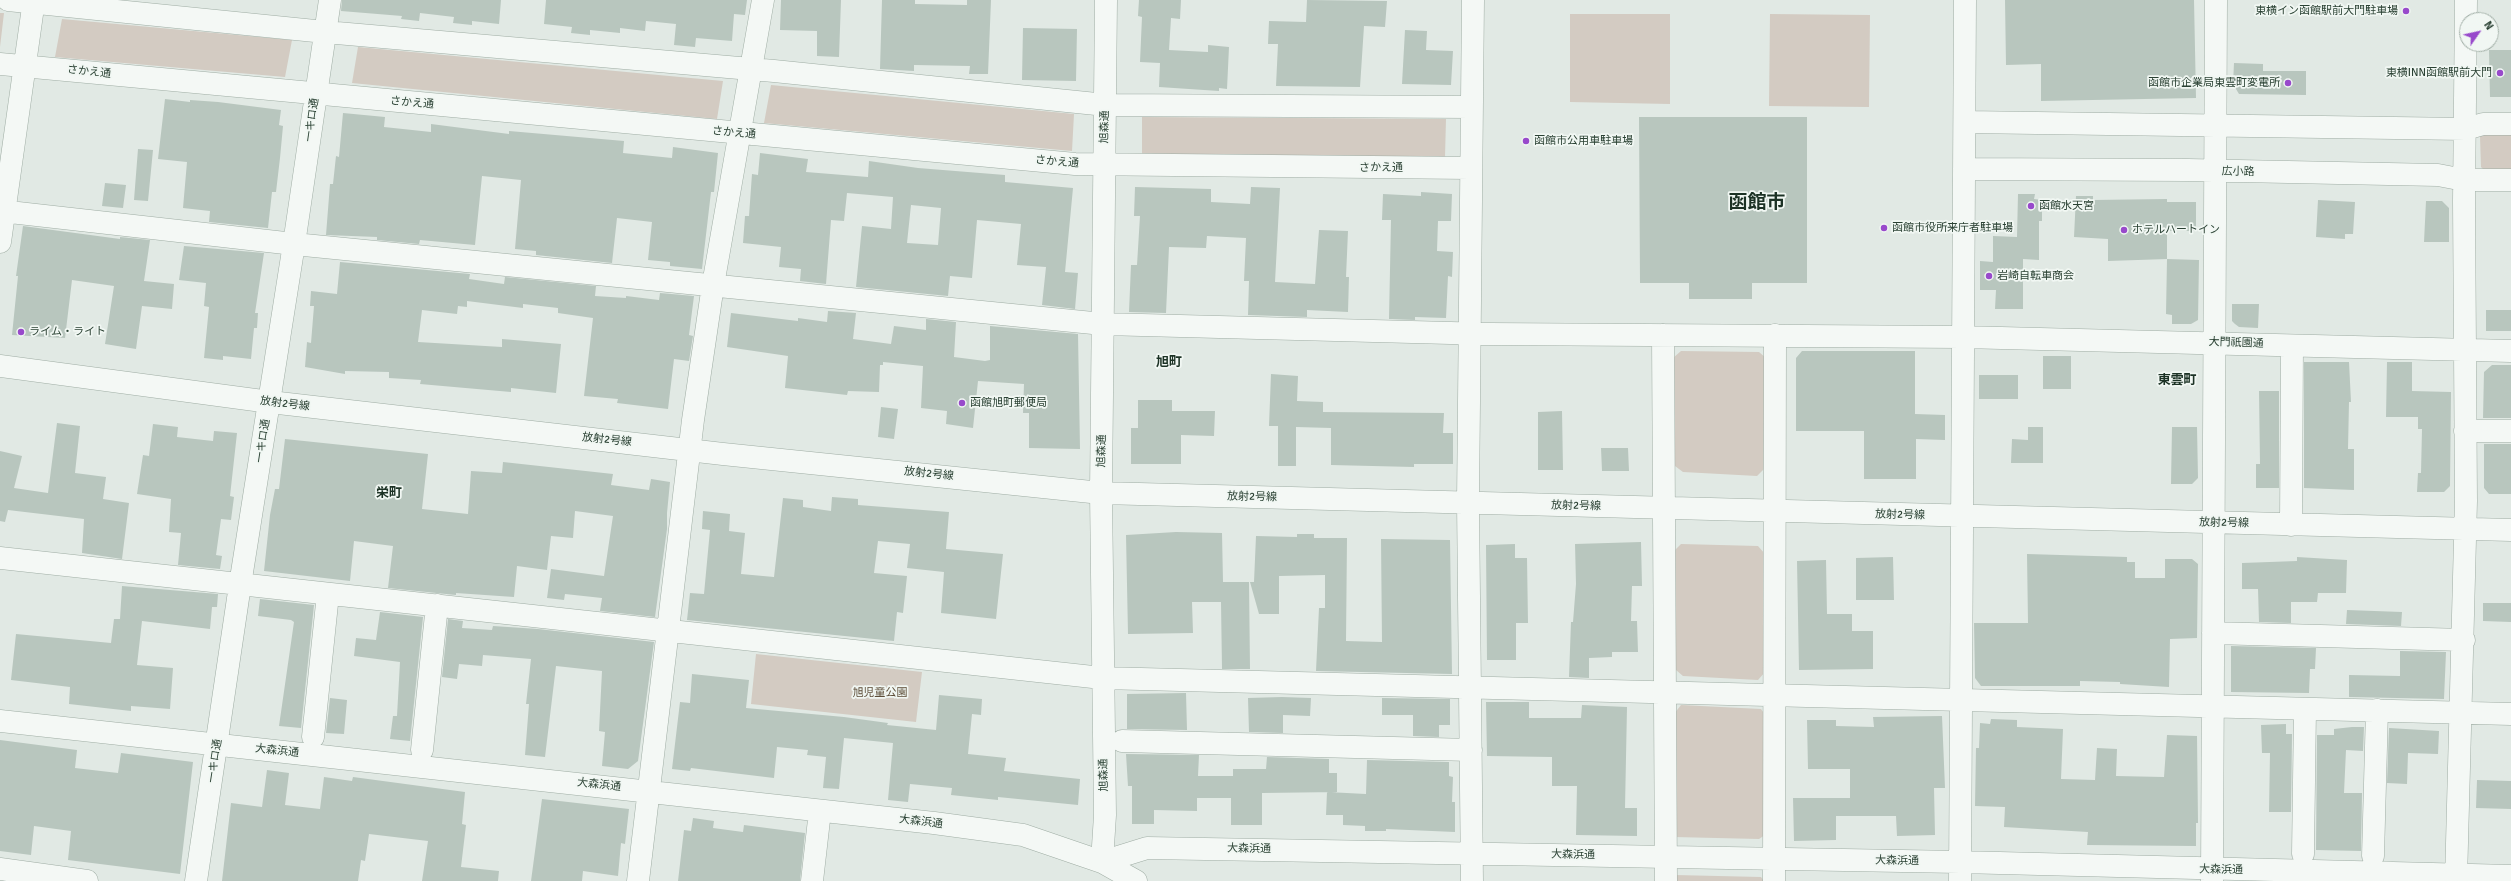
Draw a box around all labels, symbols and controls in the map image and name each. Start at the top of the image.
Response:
place label: 東横イン函館駅前大門駐車場 [2255,4,2398,18]
marker: 東横イン函館駅前大門駐車場 [2401,6,2411,16]
north arrow [2459,12,2499,52]
text: N [2481,19,2496,32]
street label: さかえ通 [66,63,112,81]
place label: 東横INN函館駅前大門 [2386,66,2492,80]
marker: 東横INN函館駅前大門 [2495,68,2505,78]
place label: 函館市企業局東雲町変電所 [2148,76,2280,90]
marker: 函館市企業局東雲町変電所 [2283,78,2293,88]
street label: さかえ通 [390,95,434,111]
street label: 一キロ通 [302,97,322,143]
street label: 旭森通 [1098,110,1112,144]
street label: さかえ通 [712,125,756,141]
place label: 函館市公用車駐車場 [1534,134,1633,148]
marker: 函館市公用車駐車場 [1521,136,1531,146]
street label: さかえ通 [1035,154,1079,170]
street label: さかえ通 [1359,161,1403,175]
street label: 広小路 [2221,165,2255,179]
district label: 函館市 [1729,192,1785,214]
place label: 函館水天宮 [2039,199,2094,213]
marker: 函館水天宮 [2026,201,2036,211]
place label: 函館市役所来庁者駐車場 [1892,221,2013,235]
marker: 函館市役所来庁者駐車場 [1879,223,1889,233]
place label: ホテルハートイン [2132,223,2220,237]
marker: ホテルハートイン [2119,225,2129,235]
place label: 岩崎自転車商会 [1997,269,2074,283]
marker: 岩崎自転車商会 [1984,271,1994,281]
place label: ライム・ライト [29,325,106,339]
marker: ライム・ライト [16,327,26,337]
street label: 大門祇園通 [2208,335,2264,351]
district label: 旭町 [1156,355,1182,371]
district label: 東雲町 [2158,373,2196,389]
street label: 放射2号線 [259,394,311,414]
place label: 函館旭町郵便局 [970,396,1047,410]
marker: 函館旭町郵便局 [957,398,967,408]
street label: 一キロ通 [253,418,273,464]
street label: 放射2号線 [581,431,633,449]
street label: 旭森通 [1095,434,1109,468]
street label: 放射2号線 [903,465,955,483]
district label: 栄町 [376,486,402,502]
street label: 放射2号線 [1227,490,1277,504]
street label: 放射2号線 [1551,499,1601,513]
street label: 放射2号線 [1875,508,1925,522]
street label: 放射2号線 [2199,516,2249,530]
park label: 旭児童公園 [853,686,907,700]
street label: 一キロ通 [205,738,225,784]
street label: 大森浜通 [254,742,300,760]
street label: 旭森通 [1097,758,1111,792]
street label: 大森浜通 [576,776,622,794]
street label: 大森浜通 [898,813,944,831]
street label: 大森浜通 [1227,842,1271,856]
street label: 大森浜通 [1551,848,1595,862]
street label: 大森浜通 [1875,854,1919,868]
street label: 大森浜通 [2199,863,2243,877]

